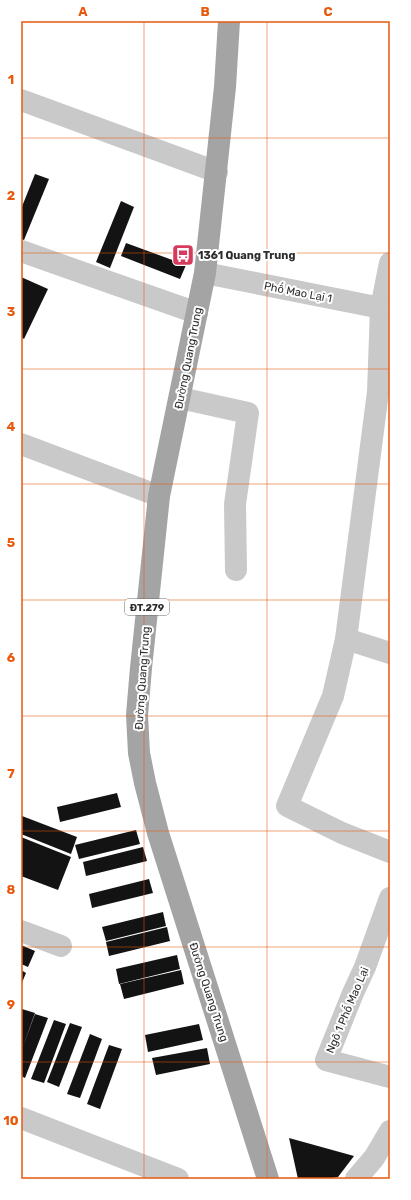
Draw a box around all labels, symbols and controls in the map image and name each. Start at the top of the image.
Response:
text: A [78,4,88,19]
text: B [200,4,210,19]
text: C [323,4,333,19]
text: 1 [8,72,14,87]
text: 2 [7,188,15,203]
bus stop icon: 1361 Quang Trung [170,242,196,268]
place label: 1361 Quang Trung [198,249,295,262]
street label: Phố Mao Lại 1 [263,278,333,305]
text: 3 [7,304,16,319]
street label: Đường Quang Trung [172,306,205,410]
text: 4 [7,419,16,434]
text: 5 [7,535,15,550]
road number: ĐT.279 [125,599,169,615]
street label: Đường Quang Trung [132,626,153,730]
text: 6 [7,650,16,665]
text: 7 [7,766,15,781]
text: 8 [7,882,16,897]
street label: Đường Quang Trung [186,941,231,1043]
street label: Ngõ 1 Phố Mao Lại [322,965,371,1055]
text: 9 [7,997,15,1012]
text: 10 [3,1113,19,1128]

